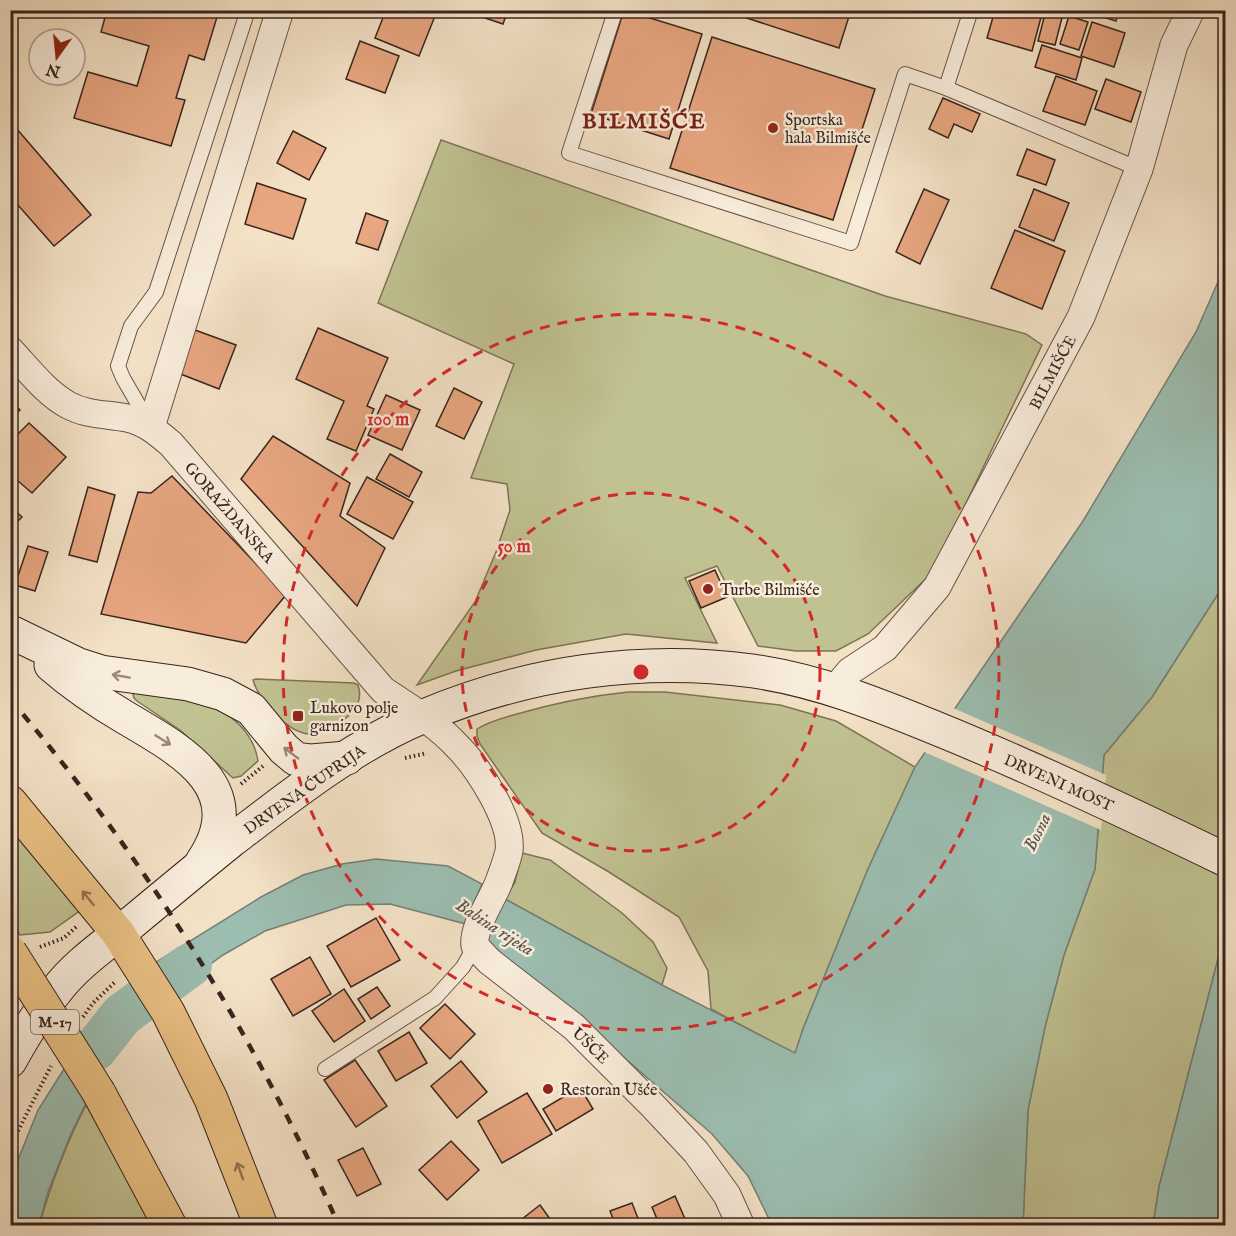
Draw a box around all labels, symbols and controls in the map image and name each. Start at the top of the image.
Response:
north arrow [27,27,87,87]
text: N [44,58,64,81]
district label: BILMIŠĆE [582,108,706,136]
place label: Sportska hala Bilmišće [785,111,871,149]
marker: Sportska hala Bilmišće [766,121,780,135]
street label: BILMIŠĆE [1024,331,1082,414]
text: 100 m [367,409,409,432]
street label: GORAŽDANSKA [179,458,279,569]
text: 50 m [497,536,531,559]
place label: Turbe Bilmišće [720,581,820,601]
marker: Turbe Bilmišće [701,582,715,596]
centre of rings [631,662,651,682]
one-way arrow [112,670,132,681]
place label: Lukovo polje garnizon [310,699,398,737]
marker: Lukovo polje garnizon [291,709,305,723]
one-way arrow [154,734,171,746]
street label: DRVENA ĆUPRIJA [239,739,371,840]
one-way arrow [283,747,299,759]
street label: DRVENI MOST [1000,751,1116,817]
water label: Bosna [1019,810,1057,855]
one-way arrow [81,890,94,906]
water label: Babina rijeka [451,894,538,962]
road number: M-17 [31,1010,79,1034]
street label: UŠĆE [567,1022,614,1069]
place label: Restoran Ušće [560,1081,657,1101]
marker: Restoran Ušće [541,1082,555,1096]
one-way arrow [234,1162,245,1180]

